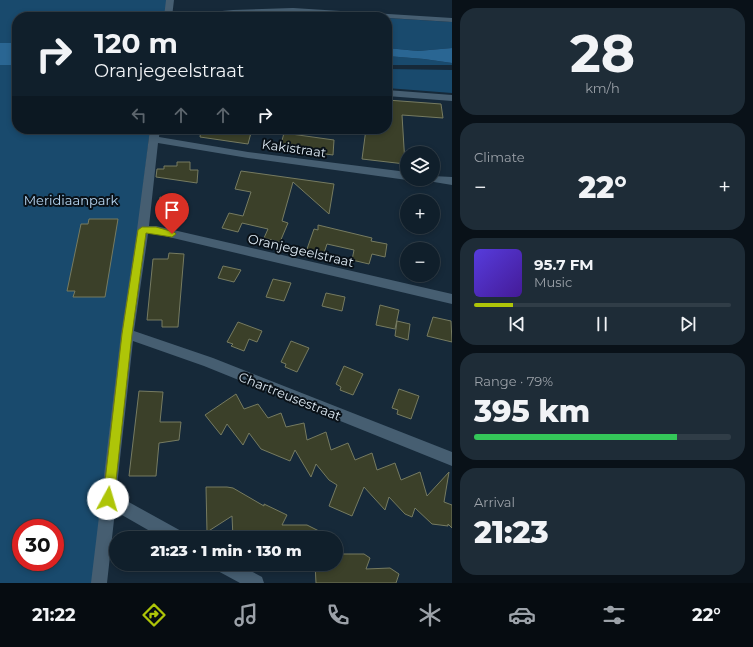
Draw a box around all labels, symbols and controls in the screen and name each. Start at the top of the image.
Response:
text: 28 [570,22,635,85]
text: 120 m [94,26,178,60]
icon: right [28,28,80,80]
text: Oranjegeelstraat [94,60,244,82]
text: km/h [585,80,620,96]
icon: left [128,104,150,126]
icon: ahead [170,104,192,126]
icon: ahead [212,104,234,126]
icon: right [254,104,276,126]
street label: Kakistraat [261,136,327,160]
map controls [400,146,440,282]
button: layers [400,146,440,186]
text: Climate [474,149,525,165]
text: 22° [578,169,627,206]
text: − [474,174,487,201]
text: + [718,174,731,201]
park label: Meridiaanpark [24,192,119,208]
pin [155,193,189,234]
button: + [400,194,440,234]
icon: arrive [161,199,183,221]
street label: Oranjegeelstraat [246,230,356,270]
button: − [400,242,440,282]
text: 95.7 FM [534,255,594,274]
text: Music [534,274,572,290]
icon: previous [506,313,528,335]
icon: pause [591,313,613,335]
icon: next [677,313,699,335]
street label: Chartreusestraat [236,368,344,424]
text: Range · 79% [474,373,553,389]
text: 395 km [474,393,590,430]
position arrow [87,478,129,520]
text: Arrival [474,494,515,510]
text: 21:23 [474,514,549,551]
speed limit sign: 30 [12,519,64,571]
text: 21:23 · 1 min · 130 m [150,541,302,560]
icon: directions [140,601,168,629]
icon: music [232,601,260,629]
icon: phone [324,601,352,629]
icon: climate [416,601,444,629]
icon: car [508,601,536,629]
icon: filters [600,601,628,629]
text: 21:22 [32,604,76,626]
text: 22° [692,604,721,626]

